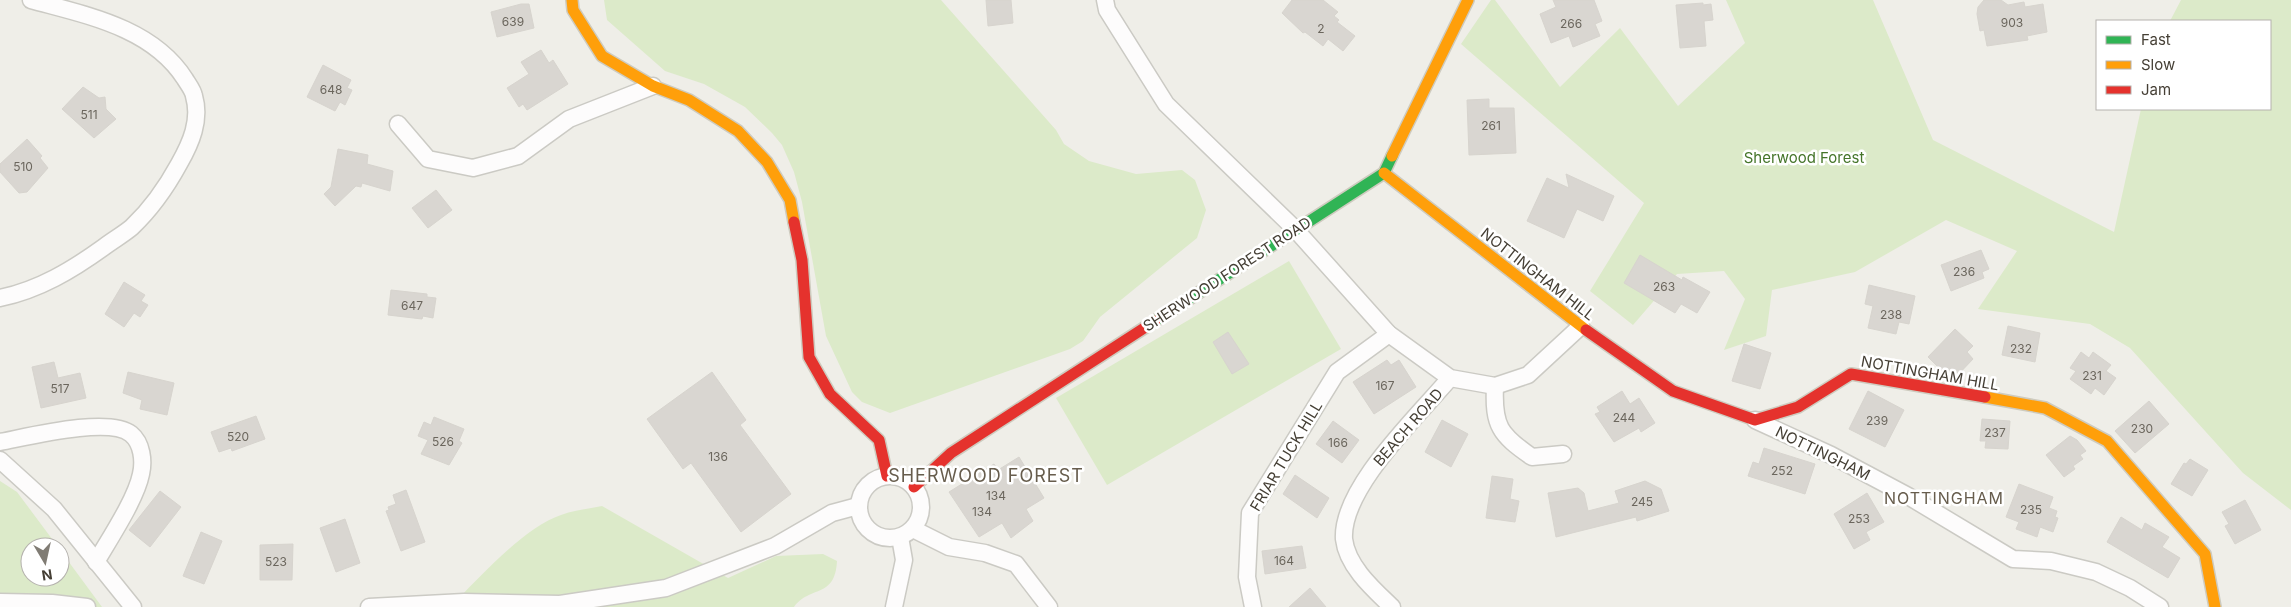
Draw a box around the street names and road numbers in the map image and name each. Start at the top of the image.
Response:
street label: SHERWOOD FOREST ROAD [1139,213,1315,335]
street label: NOTTINGHAM HILL [1477,224,1599,324]
street label: NOTTINGHAM HILL [1860,352,2000,394]
street label: BEACH ROAD [1369,384,1447,470]
street label: FRIAR TUCK HILL [1246,398,1326,514]
street label: NOTTINGHAM [1772,422,1874,484]

